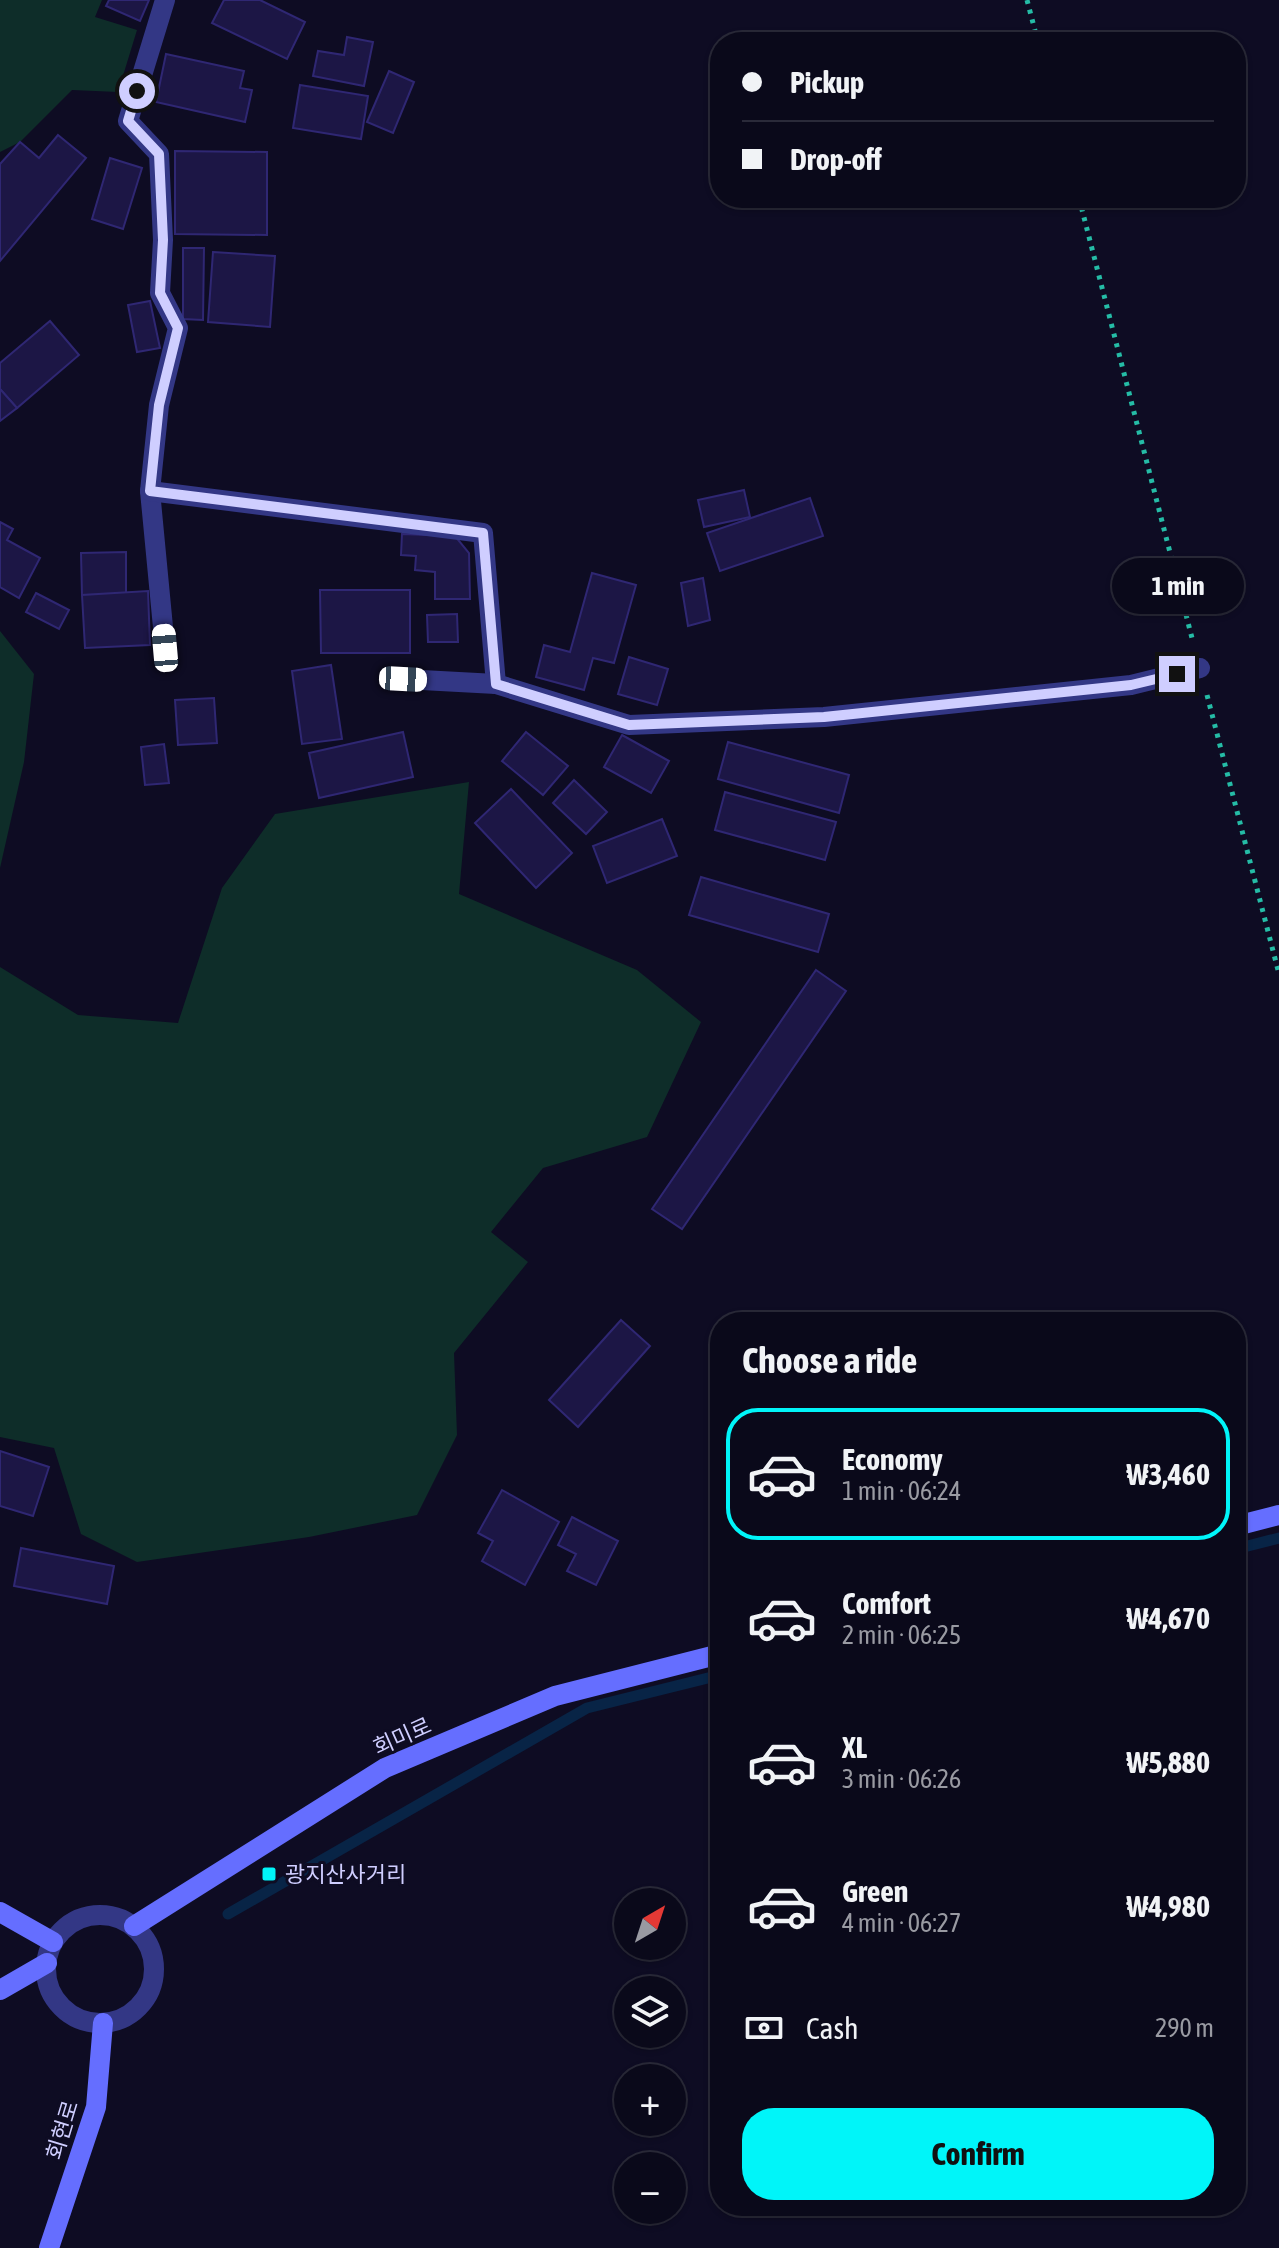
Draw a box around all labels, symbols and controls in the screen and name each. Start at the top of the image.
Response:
text: Pickup [790,65,864,99]
route start [119,73,155,109]
text: Drop-off [790,142,882,176]
callout: 1 min [1111,558,1243,614]
text: 1 min [1151,571,1205,601]
car [151,623,179,673]
route end [1159,656,1195,692]
car [378,666,428,692]
text: Choose a ride [742,1339,917,1381]
icon: car [746,1438,818,1510]
text: Economy [842,1442,943,1476]
text: ₩3,460 [1127,1457,1210,1491]
text: 1 min · 06:24 [842,1476,961,1506]
icon: car [746,1582,818,1654]
text: Comfort [842,1586,931,1620]
text: ₩4,670 [1127,1601,1210,1635]
text: 2 min · 06:25 [842,1620,961,1650]
street label: 회미로 [369,1712,435,1760]
icon: car [746,1726,818,1798]
text: XL [842,1730,867,1764]
text: ₩5,880 [1127,1745,1210,1779]
text: 3 min · 06:26 [842,1764,961,1794]
place label: 광지산사거리 [285,1861,406,1887]
marker: 광지산사거리 [260,1865,278,1883]
icon: car [746,1870,818,1942]
text: Green [842,1874,908,1908]
north arrow [614,1888,686,1960]
map controls [614,1888,686,2224]
text: ₩4,980 [1127,1889,1210,1923]
text: 4 min · 06:27 [842,1908,961,1938]
button: layers [614,1976,686,2048]
icon: cash [742,2006,786,2050]
text: Cash [806,2011,859,2045]
text: 290 m [1155,2013,1214,2043]
button: + [614,2064,686,2136]
street label: 회현로 [41,2097,83,2163]
button: Confirm [742,2108,1214,2200]
button: − [614,2152,686,2224]

